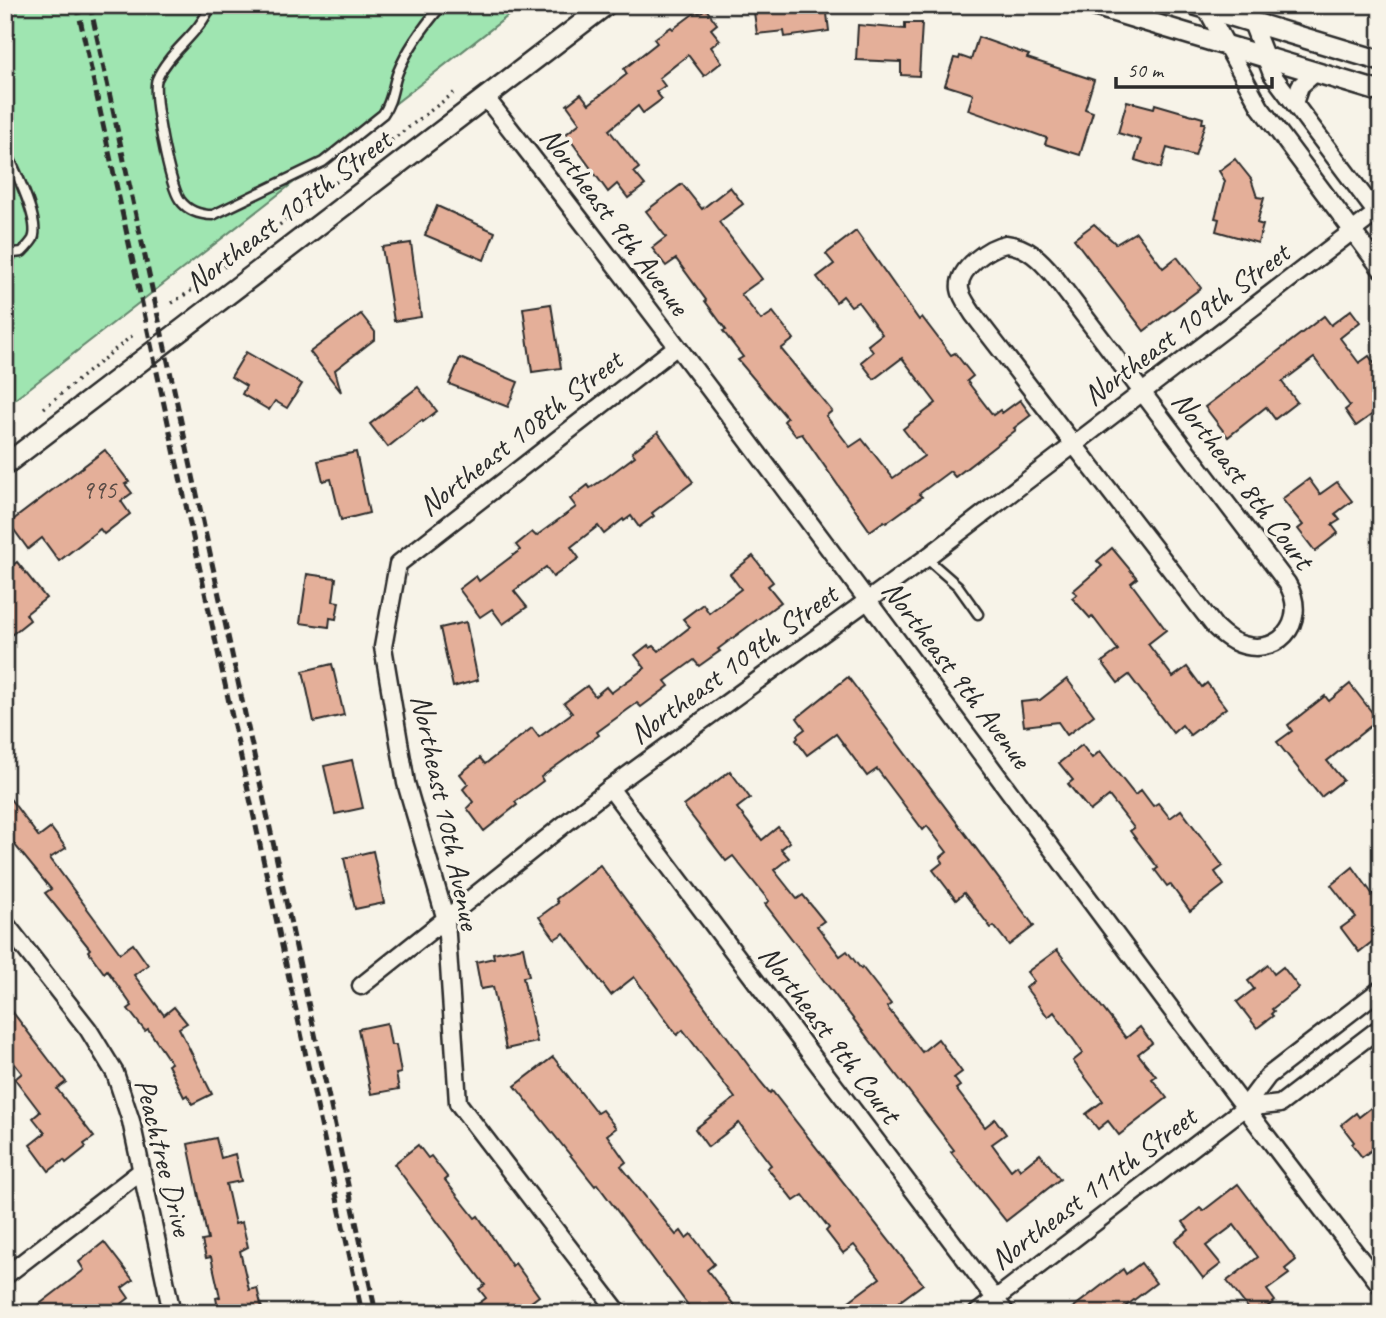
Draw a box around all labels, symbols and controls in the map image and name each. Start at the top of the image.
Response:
scale bar [1116,46,1272,90]
text: 50 m [1127,57,1165,83]
street label: Northeast 107th Street [177,119,401,301]
street label: Northeast 9th Avenue [532,119,699,324]
street label: Northeast 109th Street [1075,232,1299,414]
street label: Northeast 108th Street [410,340,632,524]
street label: Northeast 8th Court [1164,383,1324,579]
house number: 995 [81,473,118,506]
street label: Northeast 9th Avenue [874,572,1041,777]
street label: Northeast 109th Street [621,574,847,752]
street label: Northeast 10th Avenue [403,691,490,935]
street label: Northeast 9th Court [751,937,911,1133]
street label: Peachtree Drive [126,1075,202,1242]
street label: Northeast 111th Street [982,1096,1206,1278]

